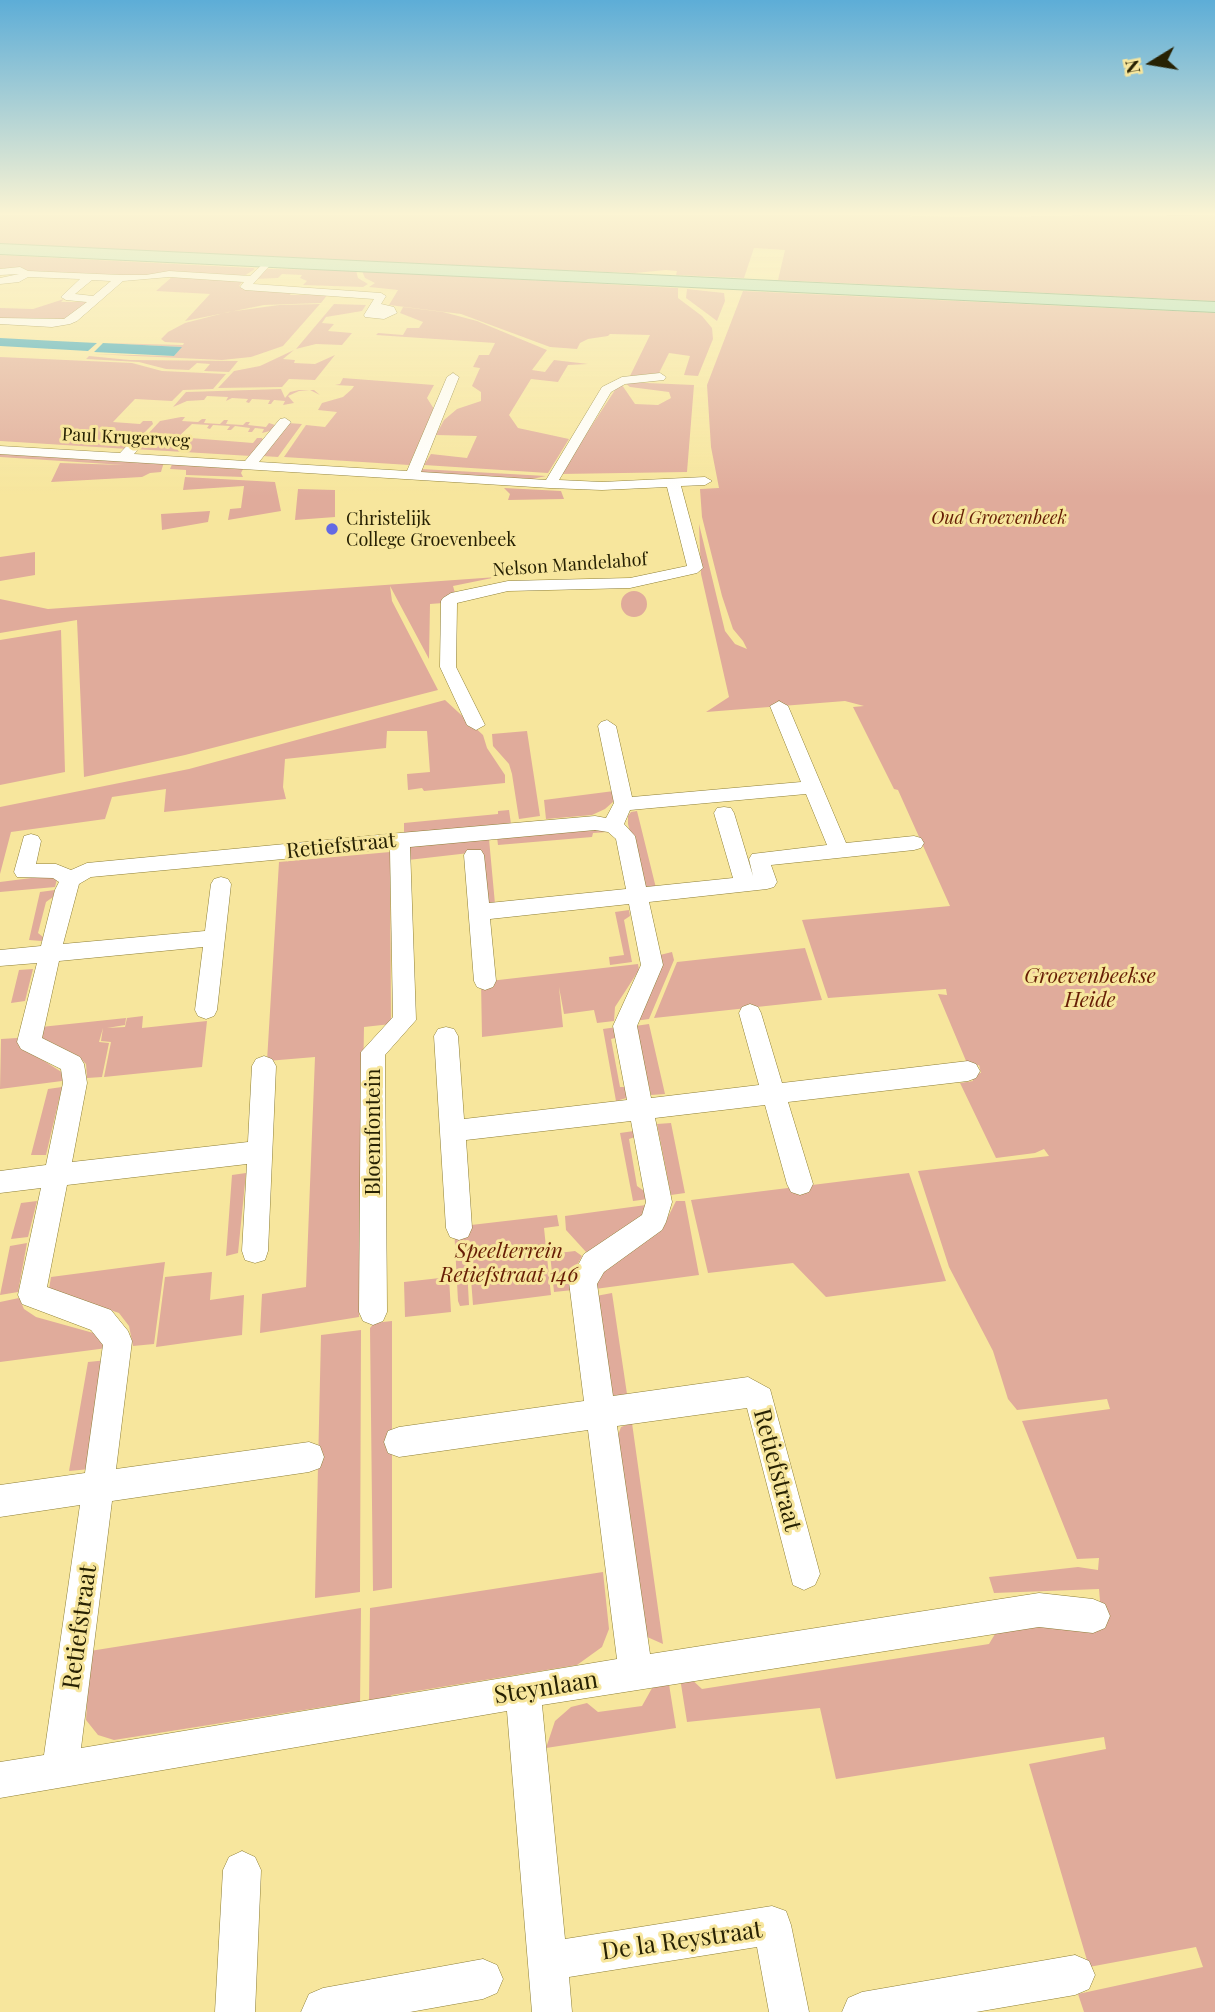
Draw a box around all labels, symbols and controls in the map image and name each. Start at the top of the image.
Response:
north arrow [1117,28,1187,98]
text: N [1117,58,1145,76]
street label: Paul Krugerweg [61,424,191,452]
park label: Oud Groevenbeek [931,507,1067,529]
place label: Christelijk College Groevenbeek [346,508,516,550]
marker: Christelijk College Groevenbeek [324,521,340,537]
street label: Nelson Mandelahof [492,549,648,581]
street label: Retiefstraat [285,828,397,864]
park label: Groevenbeekse Heide [1024,963,1156,1013]
street label: Bloemfontein [360,1069,386,1195]
park label: Speelterrein Retiefstraat 146 [439,1238,579,1288]
street label: Retiefstraat [747,1406,807,1534]
street label: Retiefstraat [57,1563,103,1691]
street label: Steynlaan [492,1666,600,1710]
street label: De la Reystraat [600,1915,764,1967]

